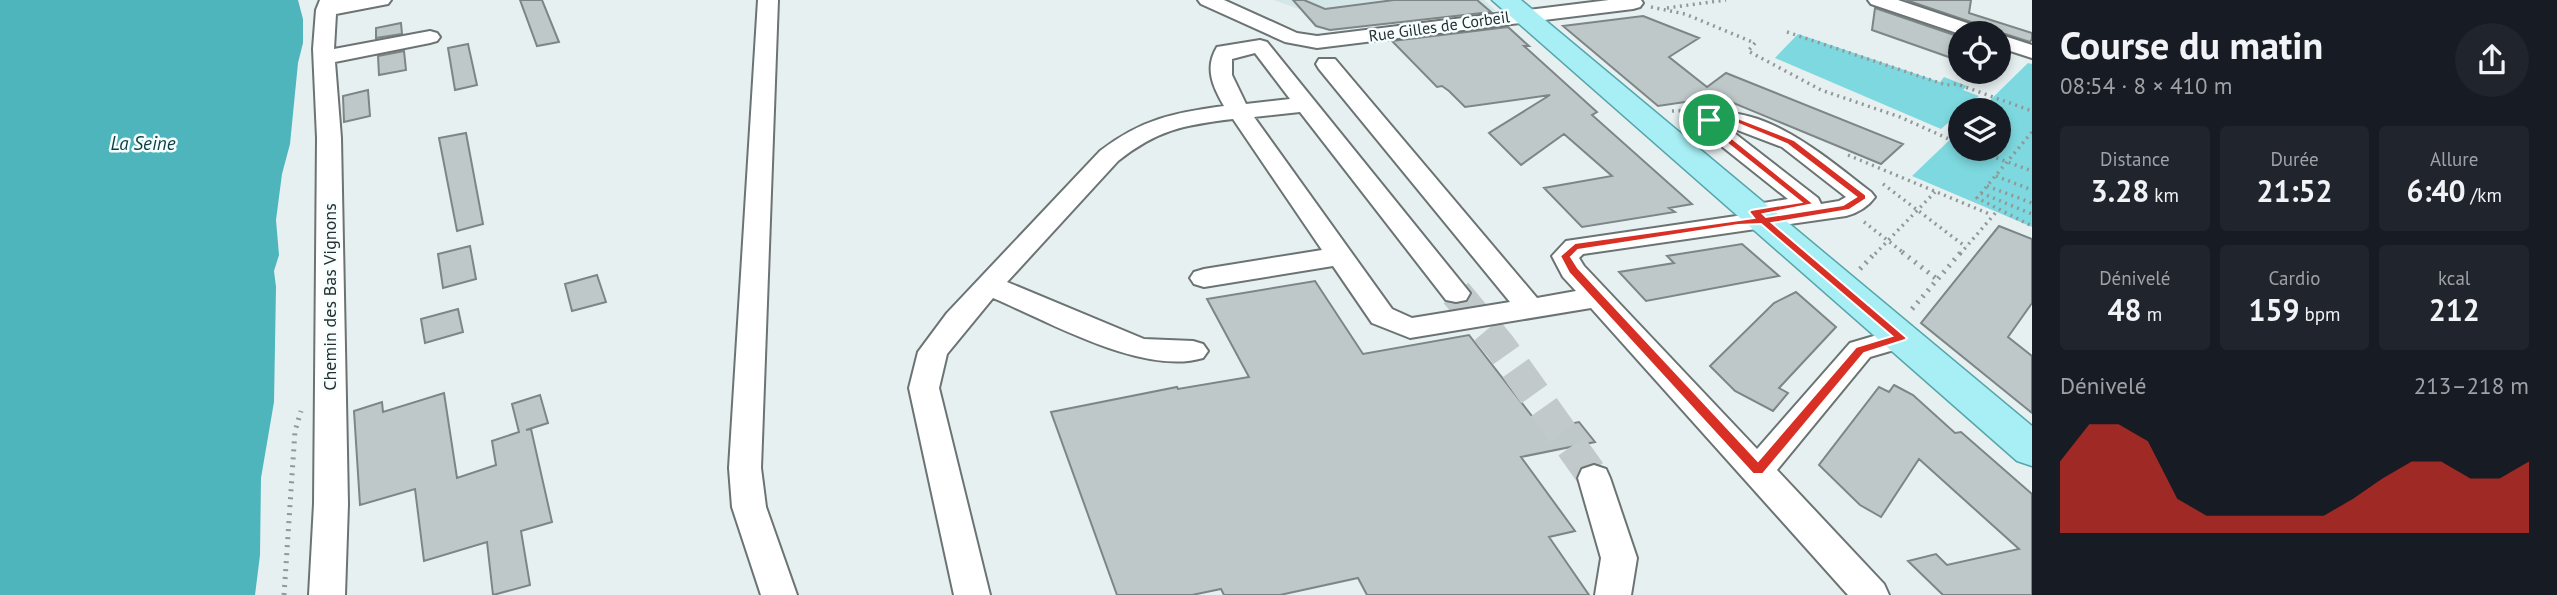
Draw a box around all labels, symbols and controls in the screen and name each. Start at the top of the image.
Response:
street label: Rue Gilles de Corbeil [1367,6,1511,46]
text: Course du matin [2060,20,2323,69]
map controls [1948,21,2011,161]
button: locate [1948,21,2011,84]
button: share [2455,23,2529,97]
text: 08:54 · 8 × 410 m [2060,71,2232,100]
pin [1679,90,1739,150]
button: layers [1948,98,2011,161]
icon: arrive [1690,101,1728,139]
water label: La Seine [110,131,176,155]
text: Distance [2100,147,2170,171]
text: Durée [2270,147,2319,171]
text: Allure [2430,147,2478,171]
text: 3.28 [2091,171,2149,210]
text: 21:52 [2256,171,2333,210]
text: 6:40 [2406,171,2466,210]
text: km [2149,183,2179,207]
text: /km [2466,183,2502,207]
street label: Chemin des Bas Vignons [318,203,341,391]
text: Dénivelé [2099,266,2171,290]
text: Cardio [2269,266,2320,290]
text: kcal [2438,266,2470,290]
text: 48 [2108,290,2142,329]
text: 159 [2248,290,2299,329]
text: 212 [2429,290,2480,329]
text: m [2142,302,2162,326]
text: bpm [2299,302,2341,326]
text: Dénivelé [2060,371,2146,400]
text: 213–218 m [2414,371,2529,400]

